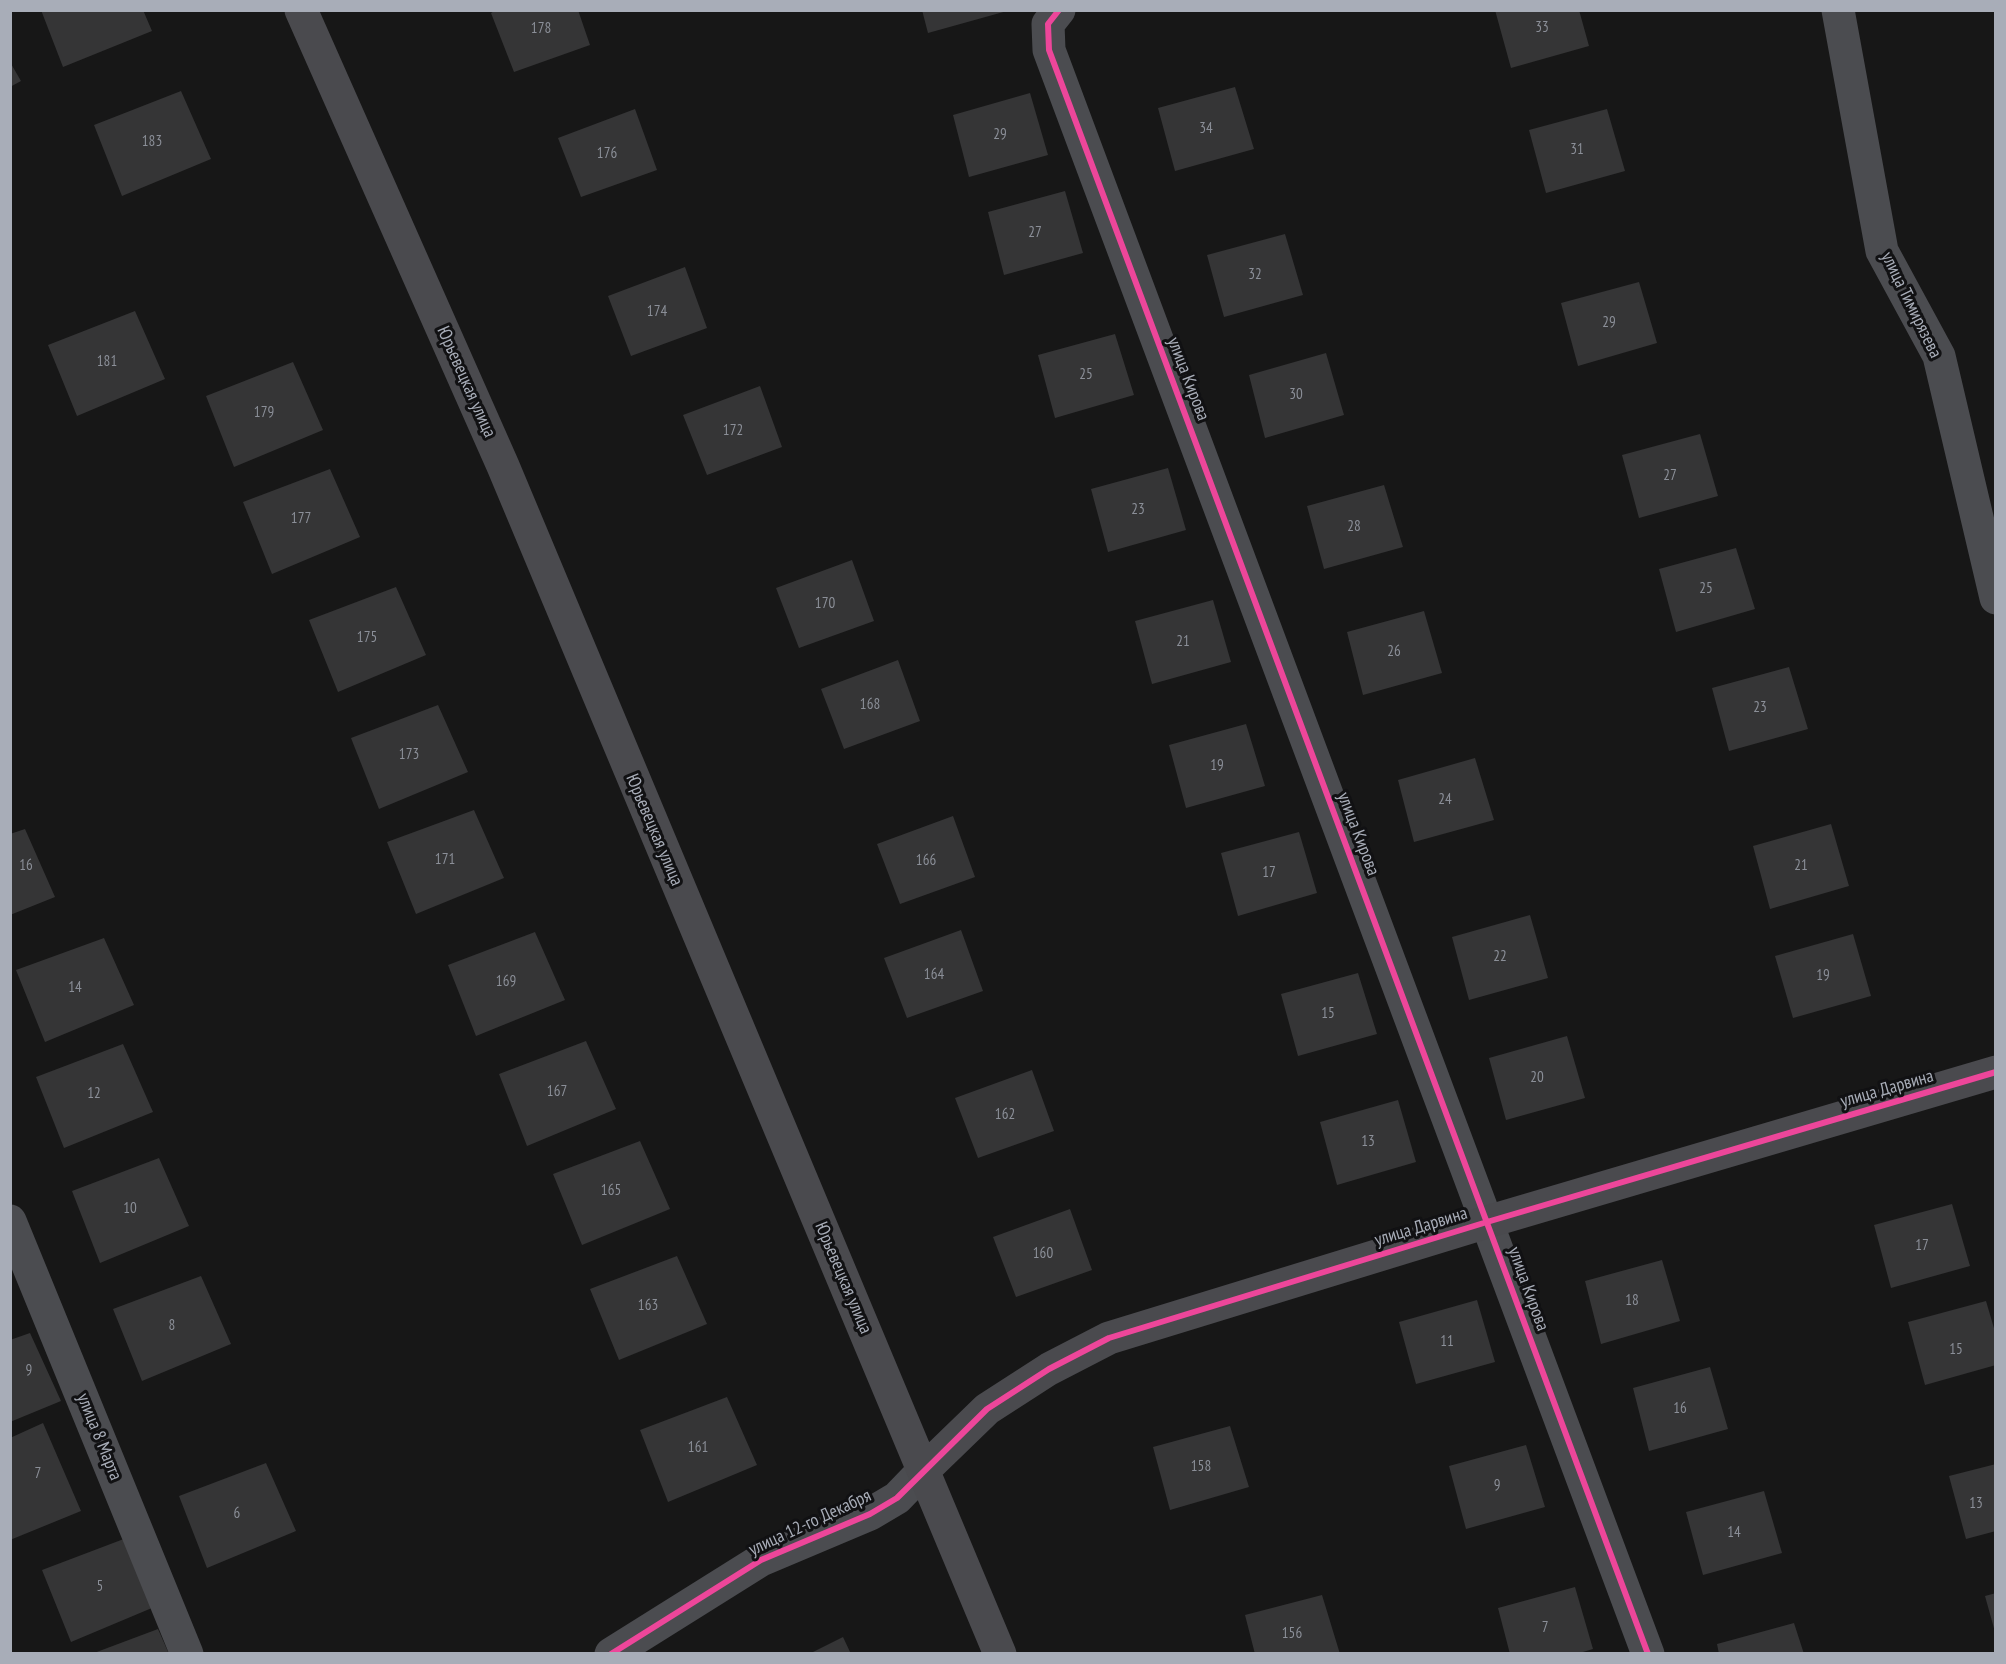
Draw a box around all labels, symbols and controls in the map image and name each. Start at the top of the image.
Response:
house number: 33 [1535,19,1549,37]
house number: 178 [531,20,551,38]
house number: 34 [1199,120,1213,138]
house number: 29 [993,126,1007,144]
house number: 183 [142,133,162,151]
house number: 31 [1570,141,1584,159]
house number: 176 [597,145,617,163]
house number: 27 [1028,224,1042,242]
street label: улица Тимирязева [1876,248,1946,362]
house number: 32 [1248,266,1262,284]
house number: 174 [647,303,667,321]
house number: 29 [1602,314,1616,332]
street label: Юрьевецкая улица [432,323,500,441]
street label: улица Кирова [1162,334,1214,424]
house number: 181 [97,353,117,371]
house number: 25 [1079,366,1093,384]
house number: 30 [1289,386,1303,404]
house number: 179 [254,404,274,422]
house number: 172 [723,422,743,440]
house number: 27 [1663,467,1677,485]
house number: 23 [1131,501,1145,519]
house number: 177 [291,510,311,528]
house number: 28 [1347,518,1361,536]
house number: 25 [1699,580,1713,598]
house number: 170 [815,595,835,613]
house number: 175 [357,629,377,647]
house number: 21 [1176,633,1190,651]
house number: 26 [1387,643,1401,661]
house number: 168 [860,696,880,714]
house number: 23 [1753,699,1767,717]
house number: 173 [399,746,419,764]
house number: 19 [1210,757,1224,775]
street label: Юрьевецкая улица [621,771,687,889]
street label: улица Кирова [1332,789,1384,879]
house number: 24 [1438,791,1452,809]
house number: 171 [435,851,455,869]
house number: 166 [916,852,936,870]
house number: 16 [19,857,33,875]
house number: 21 [1794,857,1808,875]
house number: 17 [1262,864,1276,882]
house number: 22 [1493,948,1507,966]
house number: 164 [924,966,944,984]
house number: 19 [1816,967,1830,985]
house number: 169 [496,973,516,991]
house number: 14 [68,979,82,997]
house number: 15 [1321,1005,1335,1023]
street label: улица Дарвина [1838,1065,1936,1113]
house number: 20 [1530,1069,1544,1087]
house number: 167 [547,1083,567,1101]
house number: 12 [87,1085,101,1103]
house number: 162 [995,1106,1015,1124]
house number: 13 [1361,1133,1375,1151]
house number: 165 [601,1182,621,1200]
house number: 10 [123,1200,137,1218]
street label: улица Дарвина [1372,1203,1470,1251]
street label: Юрьевецкая улица [810,1219,876,1337]
house number: 17 [1915,1237,1929,1255]
street label: улица Кирова [1503,1244,1553,1334]
house number: 160 [1033,1245,1053,1263]
house number: 18 [1625,1292,1639,1310]
house number: 163 [638,1297,658,1315]
house number: 8 [169,1317,175,1335]
house number: 11 [1440,1333,1454,1351]
house number: 15 [1949,1341,1963,1359]
house number: 9 [26,1362,32,1380]
street label: улица 8 Марта [72,1390,126,1484]
house number: 16 [1673,1400,1687,1418]
house number: 161 [688,1439,708,1457]
house number: 158 [1191,1458,1211,1476]
house number: 7 [35,1465,41,1483]
house number: 9 [1494,1477,1500,1495]
street label: улица 12-го Декабря [745,1485,875,1561]
house number: 13 [1969,1495,1983,1513]
house number: 6 [234,1505,240,1523]
house number: 14 [1727,1524,1741,1542]
house number: 5 [97,1578,103,1596]
house number: 7 [1542,1619,1548,1637]
house number: 156 [1282,1625,1302,1643]

